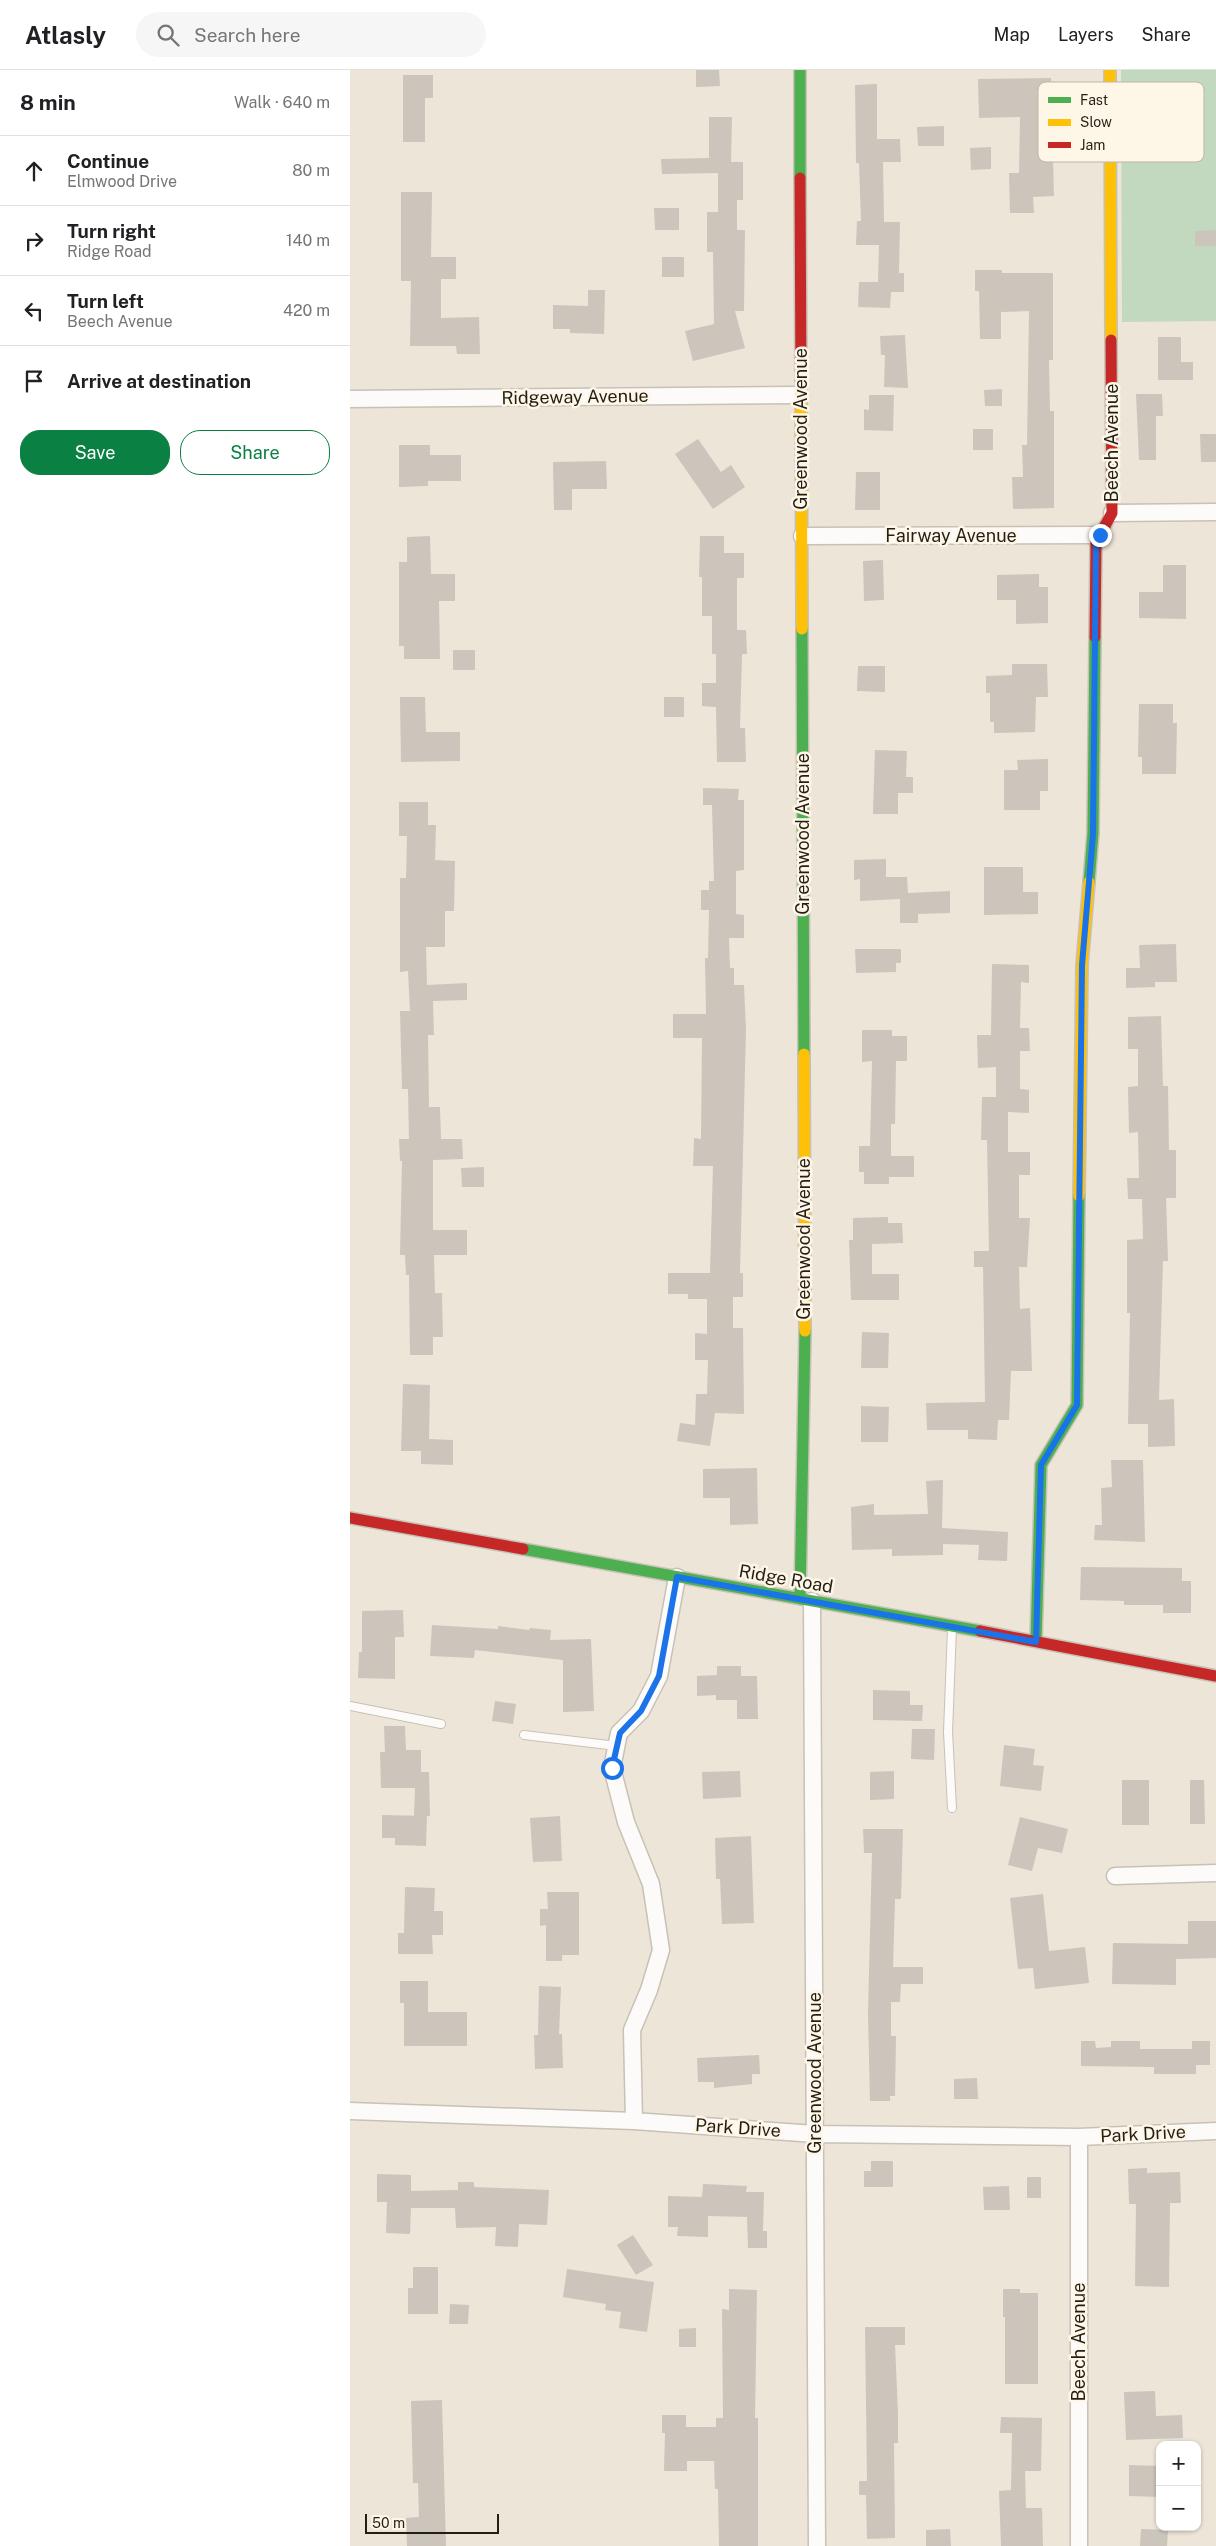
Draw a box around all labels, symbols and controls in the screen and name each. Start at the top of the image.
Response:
search box [136,12,486,57]
text: Atlasly [25,21,106,49]
icon: search [154,21,182,49]
text: Search here [194,24,301,46]
text: Map [994,24,1030,45]
text: Layers [1058,24,1114,45]
text: Share [1142,24,1191,45]
legend [1038,82,1204,162]
text: 8 min [20,90,76,115]
text: Fast [1080,92,1108,108]
text: Walk · 640 m [234,93,330,112]
text: Slow [1080,114,1112,130]
text: Jam [1080,137,1105,153]
text: Continue [67,150,149,172]
icon: ahead [20,157,48,185]
text: 80 m [292,161,330,180]
text: Elmwood Drive [67,172,177,191]
text: Turn right [67,220,156,242]
icon: right [20,227,48,255]
text: 140 m [286,231,330,250]
text: Ridge Road [67,242,152,261]
text: Turn left [67,290,144,312]
icon: left [20,297,48,325]
text: 420 m [283,301,330,320]
text: Beech Avenue [67,312,173,331]
street label: Greenwood Avenue [790,348,811,510]
icon: arrive [20,367,48,395]
text: Arrive at destination [67,370,251,392]
street label: Beech Avenue [1101,384,1122,502]
street label: Ridgeway Avenue [501,385,649,408]
button: Save [20,430,170,475]
button: Share [180,430,330,475]
route end [1089,524,1112,547]
street label: Fairway Avenue [885,525,1017,546]
street label: Greenwood Avenue [792,753,813,915]
street label: Greenwood Avenue [793,1158,814,1320]
street label: Ridge Road [737,1560,835,1597]
route start [601,1757,624,1780]
street label: Greenwood Avenue [804,1992,825,2154]
street label: Park Drive [694,2114,782,2141]
street label: Park Drive [1100,2121,1186,2146]
street label: Beech Avenue [1068,2283,1089,2401]
map controls [1156,2441,1201,2531]
button: + [1156,2441,1201,2486]
button: − [1156,2486,1201,2531]
scale bar [365,2511,499,2534]
text: 50 m [372,2515,405,2531]

